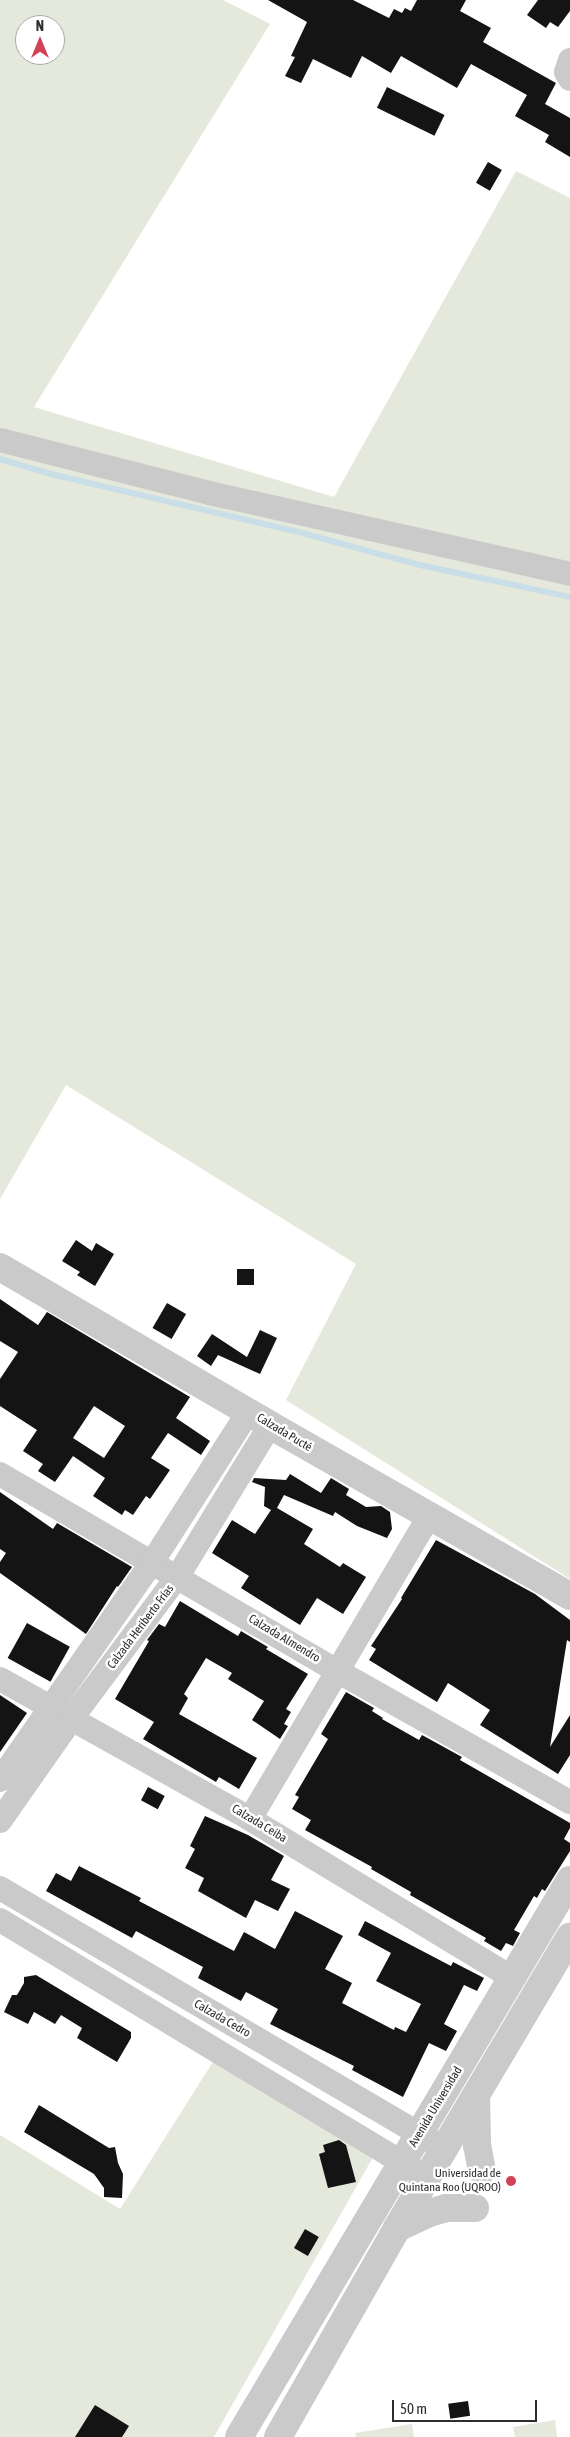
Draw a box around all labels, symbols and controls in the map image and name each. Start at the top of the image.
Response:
north arrow [15,15,65,65]
text: N [36,18,44,34]
street label: Calzada Pucté [254,1411,314,1455]
street label: Calzada Heriberto Frías [105,1582,177,1672]
street label: Calzada Almendro [246,1612,322,1666]
street label: Calzada Ceiba [229,1802,289,1846]
street label: Calzada Cedro [191,1997,253,2041]
street label: Avenida Universidad [406,2064,466,2150]
place label: Universidad de Quintana Roo (UQROO) [399,2167,501,2195]
marker: Universidad de Quintana Roo (UQROO) [505,2175,517,2187]
scale bar [395,2390,540,2422]
text: 50 m [400,2400,427,2417]

